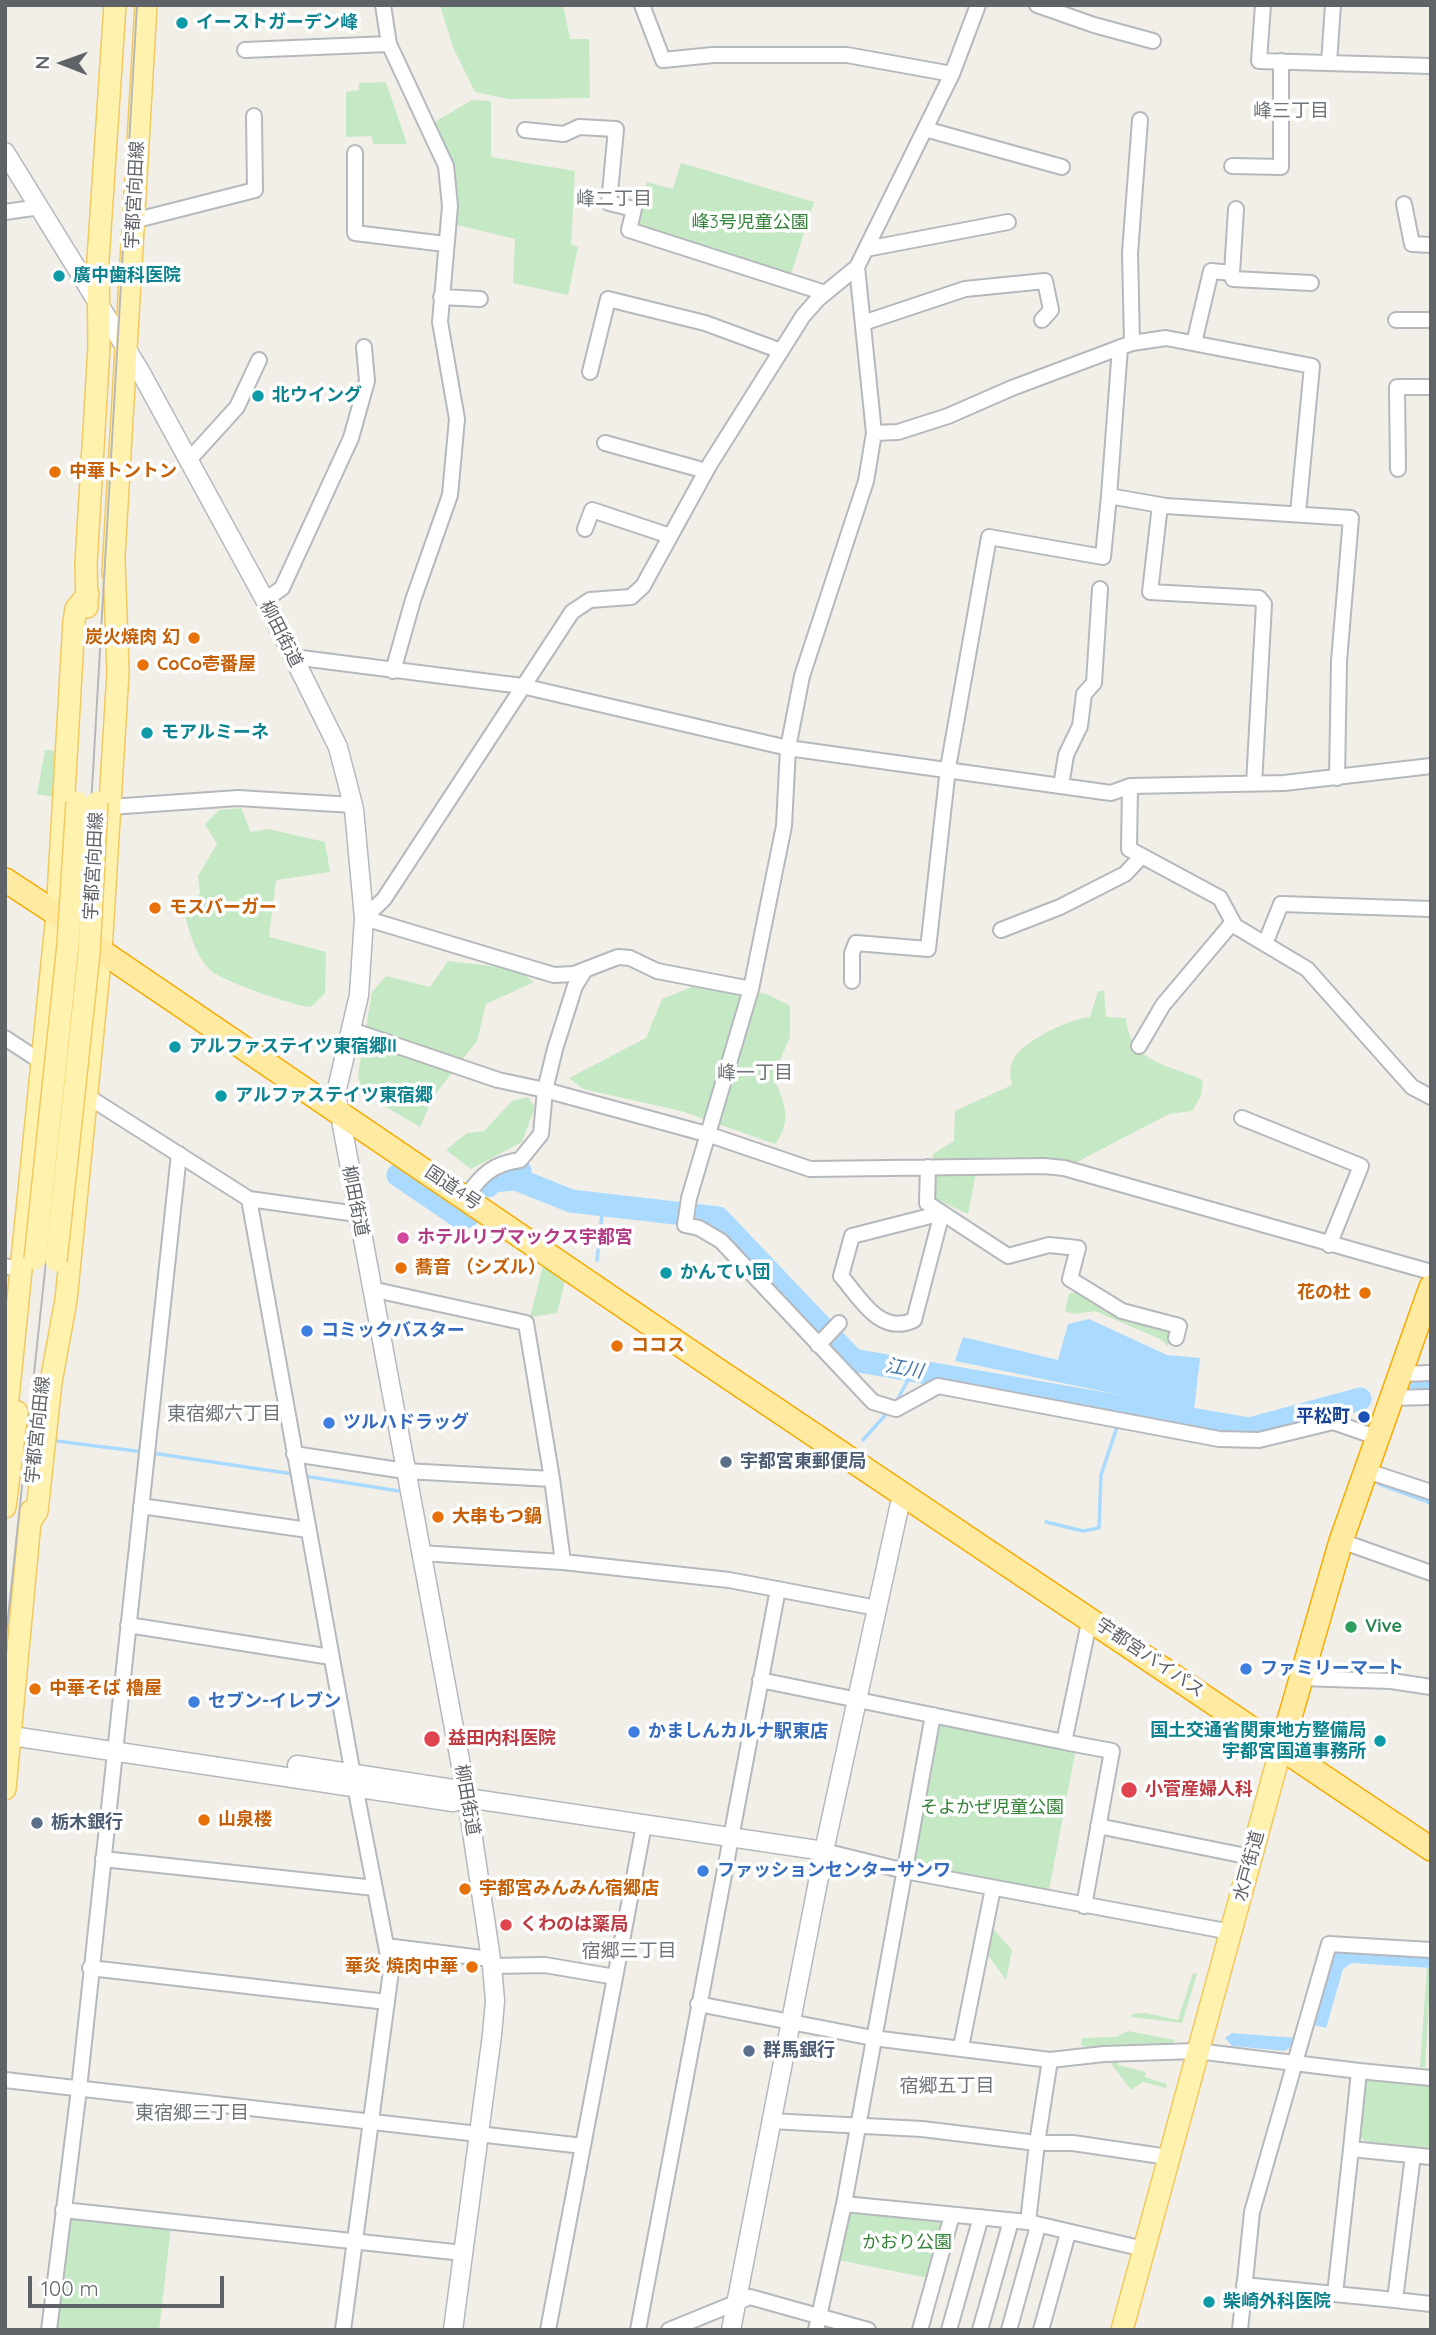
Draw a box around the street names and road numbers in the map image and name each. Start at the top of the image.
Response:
street label: 宇都宮向田線 [121,141,149,249]
street label: 柳田街道 [255,597,307,671]
street label: 宇都宮向田線 [80,812,108,920]
street label: 国道4号 [421,1161,485,1215]
street label: 柳田街道 [338,1164,372,1238]
street label: 宇都宮向田線 [22,1375,54,1485]
street label: 宇都宮バイパス [1092,1614,1208,1702]
street label: 柳田街道 [450,1763,484,1837]
street label: 水戸街道 [1229,1828,1269,1904]

